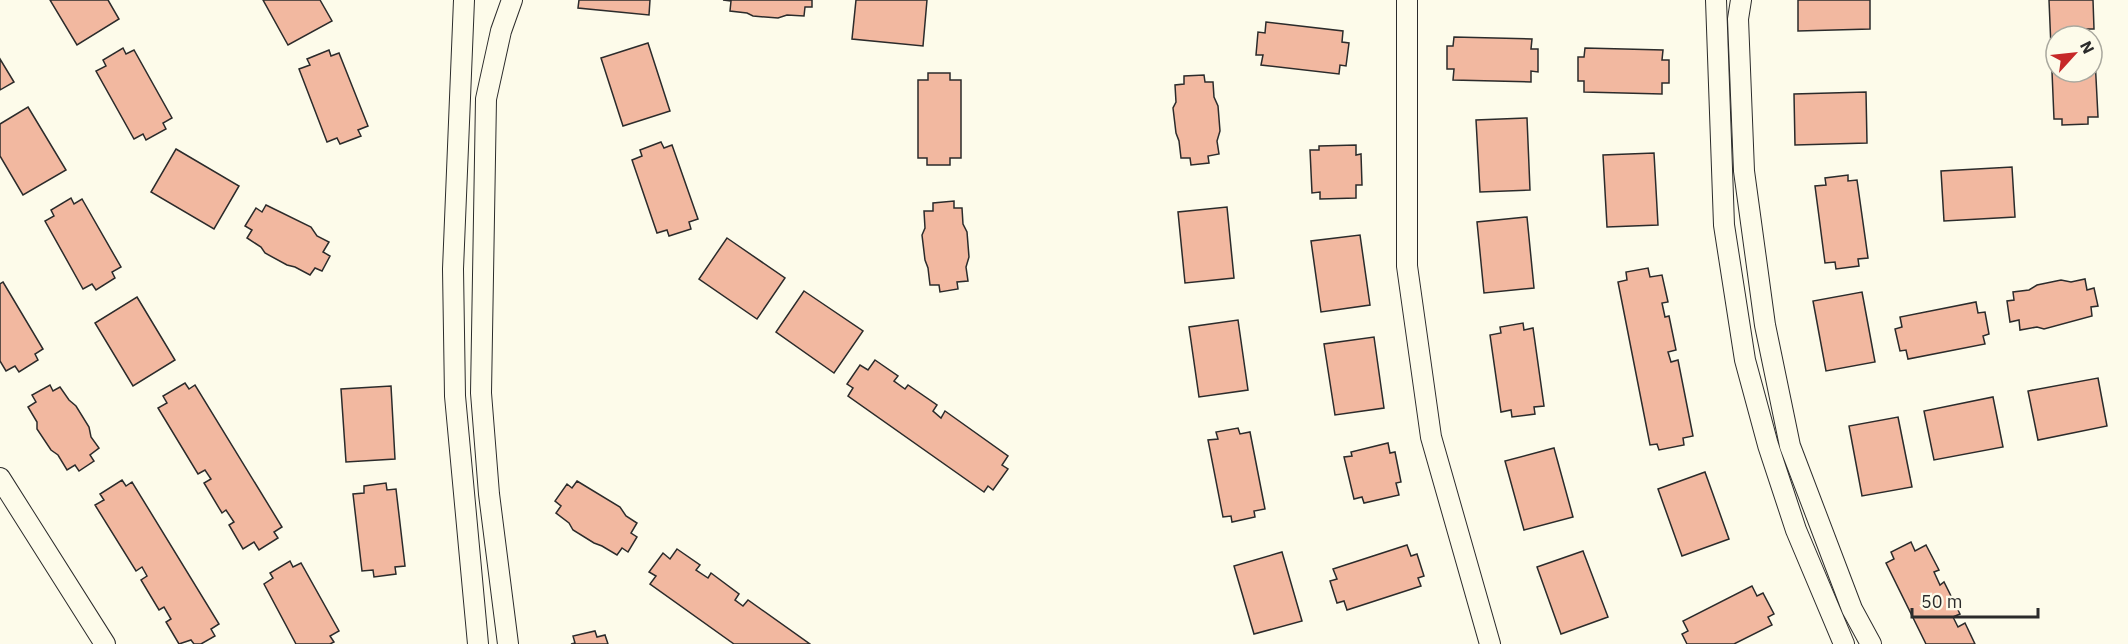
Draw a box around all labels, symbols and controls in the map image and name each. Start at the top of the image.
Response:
north arrow [2044,24,2104,84]
text: N [2076,37,2099,57]
scale bar [1912,581,2038,619]
text: 50 m [1921,590,1963,613]

